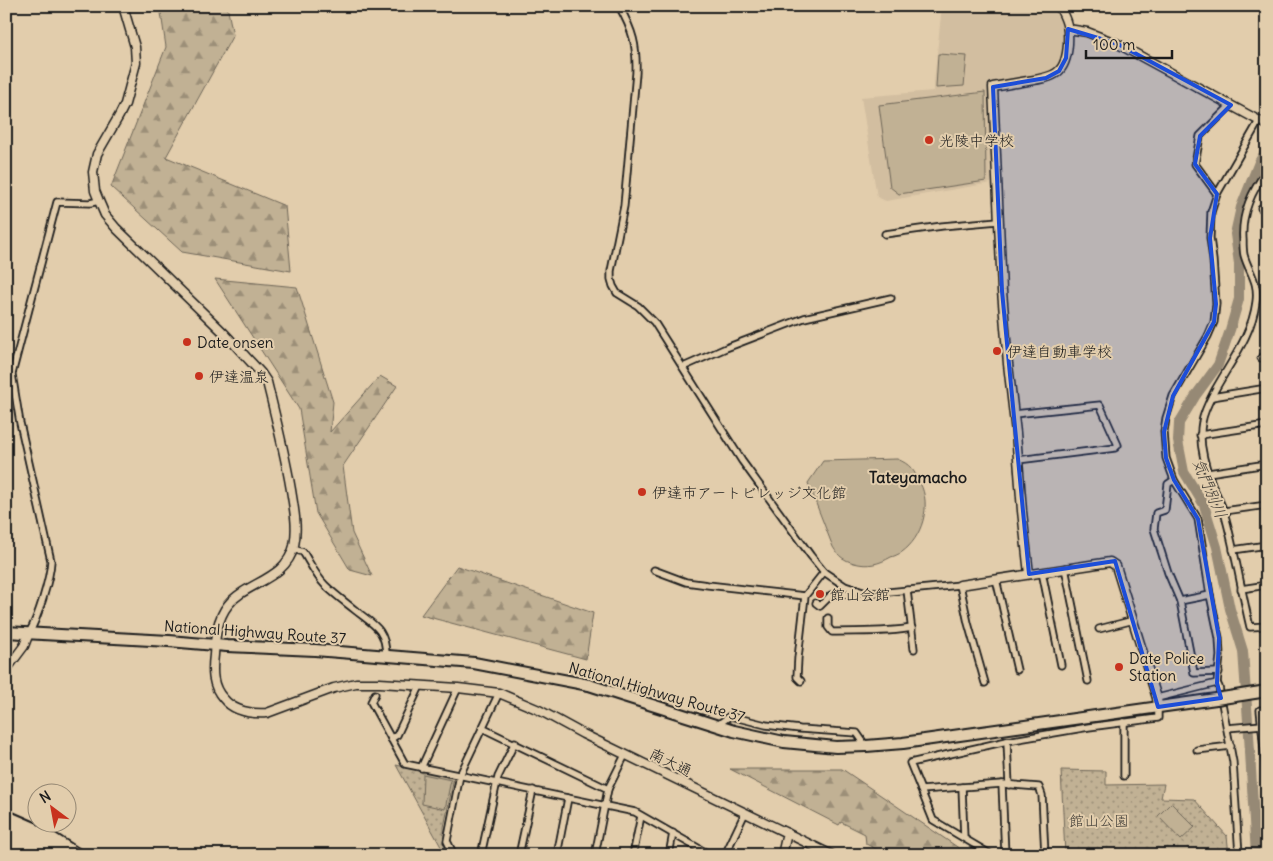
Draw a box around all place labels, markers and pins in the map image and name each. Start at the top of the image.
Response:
place label: 光陵中学校 [939,131,1014,150]
marker: 光陵中学校 [923,134,935,146]
place label: Date onsen [197,333,274,352]
marker: Date onsen [181,336,193,348]
place label: 伊達自動車学校 [1007,342,1112,361]
marker: 伊達自動車学校 [991,345,1003,357]
place label: 伊達温泉 [209,367,269,386]
marker: 伊達温泉 [193,370,205,382]
place label: 伊達市アートビレッジ文化館 [652,483,846,502]
marker: 伊達市アートビレッジ文化館 [636,486,648,498]
place label: 館山会館 [830,585,890,604]
marker: 館山会館 [814,588,826,600]
place label: Date Police Station [1129,649,1204,685]
marker: Date Police Station [1113,661,1125,673]

